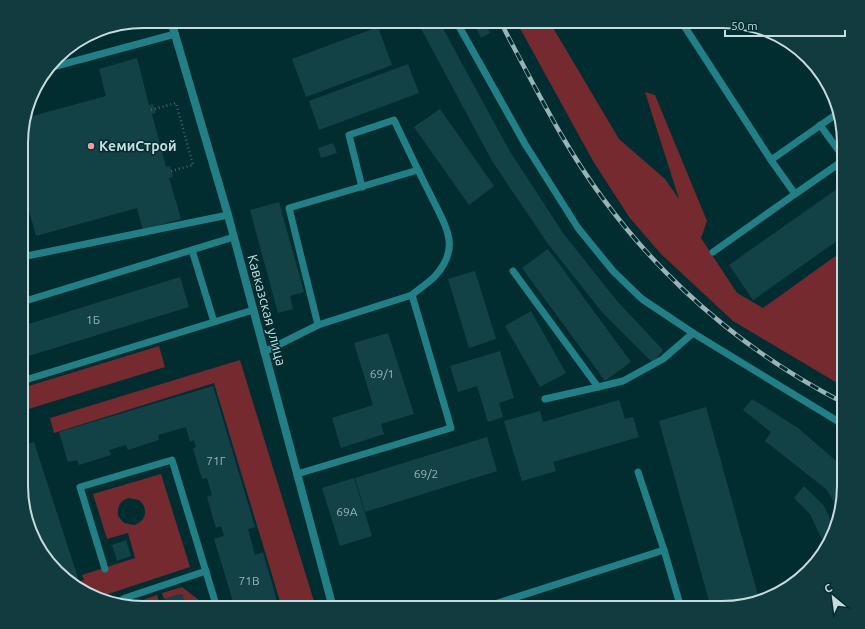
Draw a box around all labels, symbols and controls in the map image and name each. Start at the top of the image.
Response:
scale bar [725,12,845,38]
text: 50 m [731,19,758,32]
place label: КемиСтрой [99,138,177,154]
marker: КемиСтрой [86,141,96,151]
street label: Кавказская улица [244,253,290,367]
house number: 1Б [86,313,100,326]
house number: 69/1 [370,367,394,380]
house number: 71Г [206,454,226,467]
house number: 69/2 [414,467,438,480]
house number: 69А [336,505,358,518]
house number: 71В [238,574,260,587]
north arrow [813,577,853,617]
text: С [822,581,834,595]

